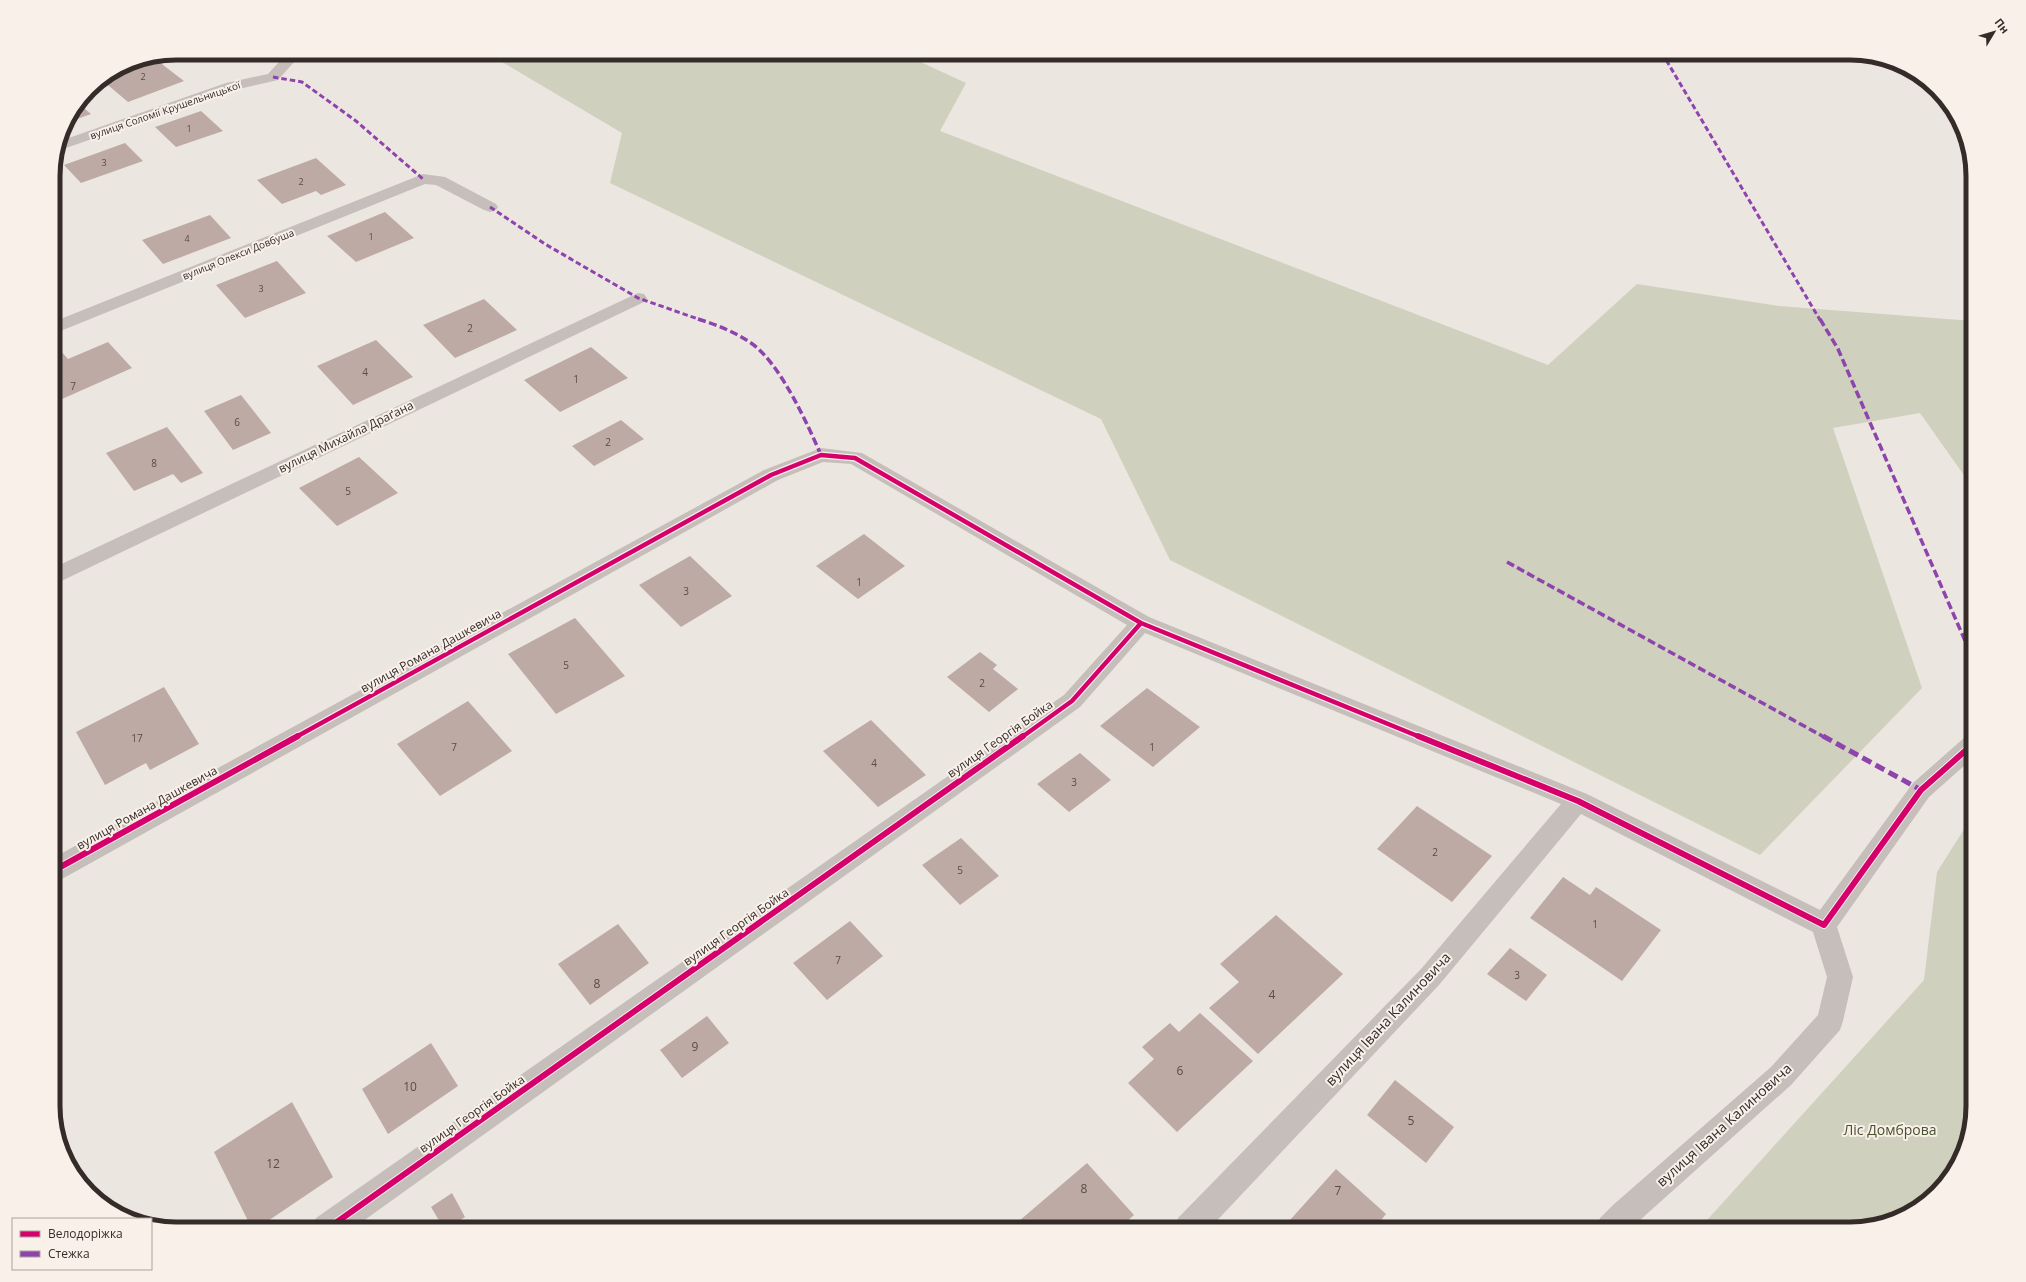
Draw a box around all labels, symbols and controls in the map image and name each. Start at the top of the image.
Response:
north arrow [1974,12,2014,52]
text: Пн [1992,15,2013,36]
house number: 2 [140,70,146,83]
street label: вулиця Соломії Крушельницької [88,77,243,142]
house number: 1 [186,122,192,135]
house number: 3 [101,156,107,169]
house number: 2 [298,175,304,188]
street label: вулиця Олекси Довбуша [180,225,296,283]
house number: 1 [368,230,374,243]
house number: 4 [184,232,190,245]
house number: 3 [258,282,264,295]
house number: 2 [467,321,473,335]
house number: 4 [362,365,368,379]
house number: 1 [573,372,579,386]
house number: 7 [70,379,76,393]
street label: вулиця Михайла Драґана [275,396,416,477]
house number: 6 [234,415,240,429]
house number: 2 [605,435,611,449]
house number: 8 [151,456,157,470]
house number: 5 [345,484,351,498]
house number: 1 [856,575,862,589]
house number: 3 [683,584,689,598]
street label: вулиця Романа Дашкевича [357,605,504,697]
house number: 5 [563,658,569,672]
house number: 2 [979,676,985,690]
street label: вулиця Георгія Бойка [944,696,1056,781]
house number: 17 [131,731,143,745]
house number: 7 [451,740,457,754]
house number: 1 [1149,740,1155,754]
house number: 4 [871,756,877,770]
street label: вулиця Романа Дашкевича [73,762,220,854]
house number: 3 [1071,775,1077,789]
house number: 2 [1432,845,1438,859]
house number: 5 [957,863,963,877]
street label: вулиця Георгія Бойка [680,884,792,969]
house number: 1 [1592,917,1598,931]
street label: вулиця Івана Калиновича [1321,948,1455,1089]
house number: 7 [835,953,841,967]
house number: 3 [1514,968,1520,982]
house number: 8 [594,975,601,992]
house number: 4 [1269,986,1276,1003]
house number: 9 [692,1038,699,1055]
street label: вулиця Івана Калиновича [1652,1059,1795,1191]
house number: 6 [1177,1062,1184,1079]
street label: вулиця Георгія Бойка [416,1071,528,1156]
house number: 10 [403,1078,417,1095]
house number: 5 [1408,1112,1415,1129]
park label: Ліс Домброва [1843,1120,1937,1139]
house number: 12 [266,1155,280,1172]
house number: 8 [1081,1180,1088,1197]
house number: 7 [1335,1182,1342,1199]
legend [12,1218,152,1270]
text: Велодоріжка [48,1225,123,1242]
text: Стежка [48,1245,90,1262]

